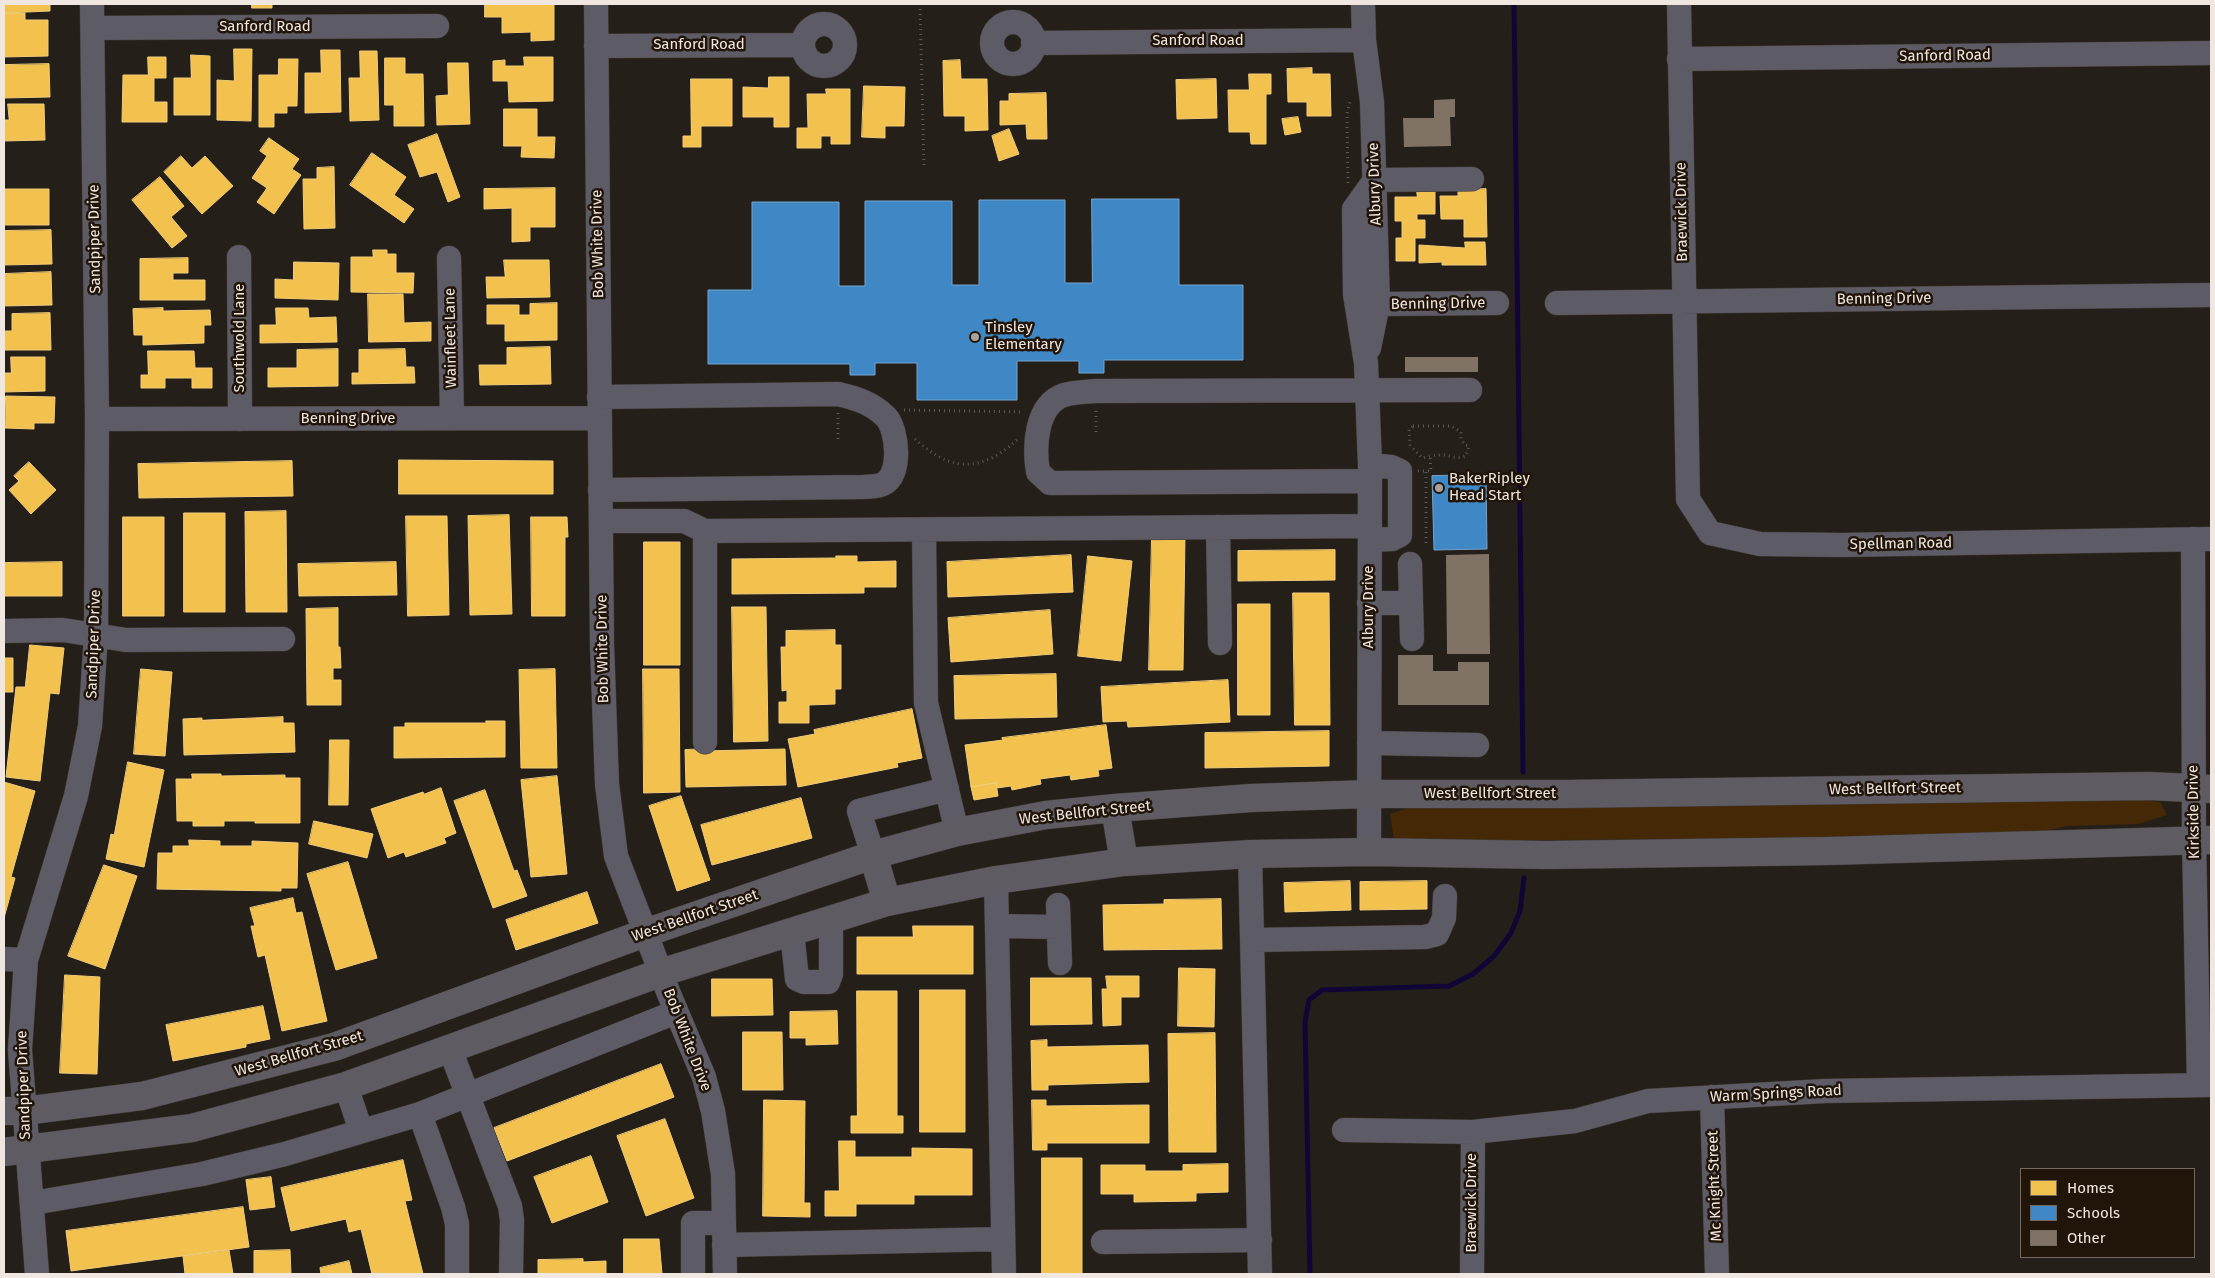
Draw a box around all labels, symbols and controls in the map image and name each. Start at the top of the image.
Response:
street label: Sanford Road [219,18,311,36]
street label: Sanford Road [1152,32,1244,50]
street label: Sanford Road [653,36,745,54]
street label: Sanford Road [1899,46,1991,66]
street label: Albury Drive [1365,142,1385,226]
street label: Braewick Drive [1672,162,1692,262]
street label: Sandpiper Drive [85,184,105,294]
street label: Bob White Drive [588,190,608,298]
street label: Southwold Lane [231,283,249,393]
street label: Wainfleet Lane [441,288,461,388]
street label: Benning Drive [1836,289,1932,309]
street label: Benning Drive [1390,294,1486,314]
place label: Tinsley Elementary [985,319,1062,354]
marker: Tinsley Elementary [969,331,981,343]
street label: Benning Drive [301,410,395,428]
place label: BakerRipley Head Start [1449,470,1530,505]
marker: BakerRipley Head Start [1433,482,1445,494]
street label: Spellman Road [1850,534,1952,554]
street label: Albury Drive [1360,566,1378,648]
street label: Sandpiper Drive [83,589,105,699]
street label: Bob White Drive [593,595,613,703]
street label: Kirkside Drive [2184,765,2204,859]
street label: West Bellfort Street [1829,779,1961,799]
street label: West Bellfort Street [1424,785,1556,803]
street label: West Bellfort Street [1018,797,1152,829]
street label: West Bellfort Street [629,886,761,946]
street label: Bob White Drive [659,986,715,1094]
street label: West Bellfort Street [233,1027,365,1081]
street label: Sandpiper Drive [13,1030,35,1140]
street label: Warm Springs Road [1710,1082,1842,1106]
street label: Mc Knight Street [1704,1130,1726,1242]
street label: Braewick Drive [1463,1153,1481,1253]
legend [2020,1168,2195,1258]
text: Homes [2067,1179,2114,1197]
text: Schools [2067,1204,2120,1222]
text: Other [2067,1229,2106,1247]

